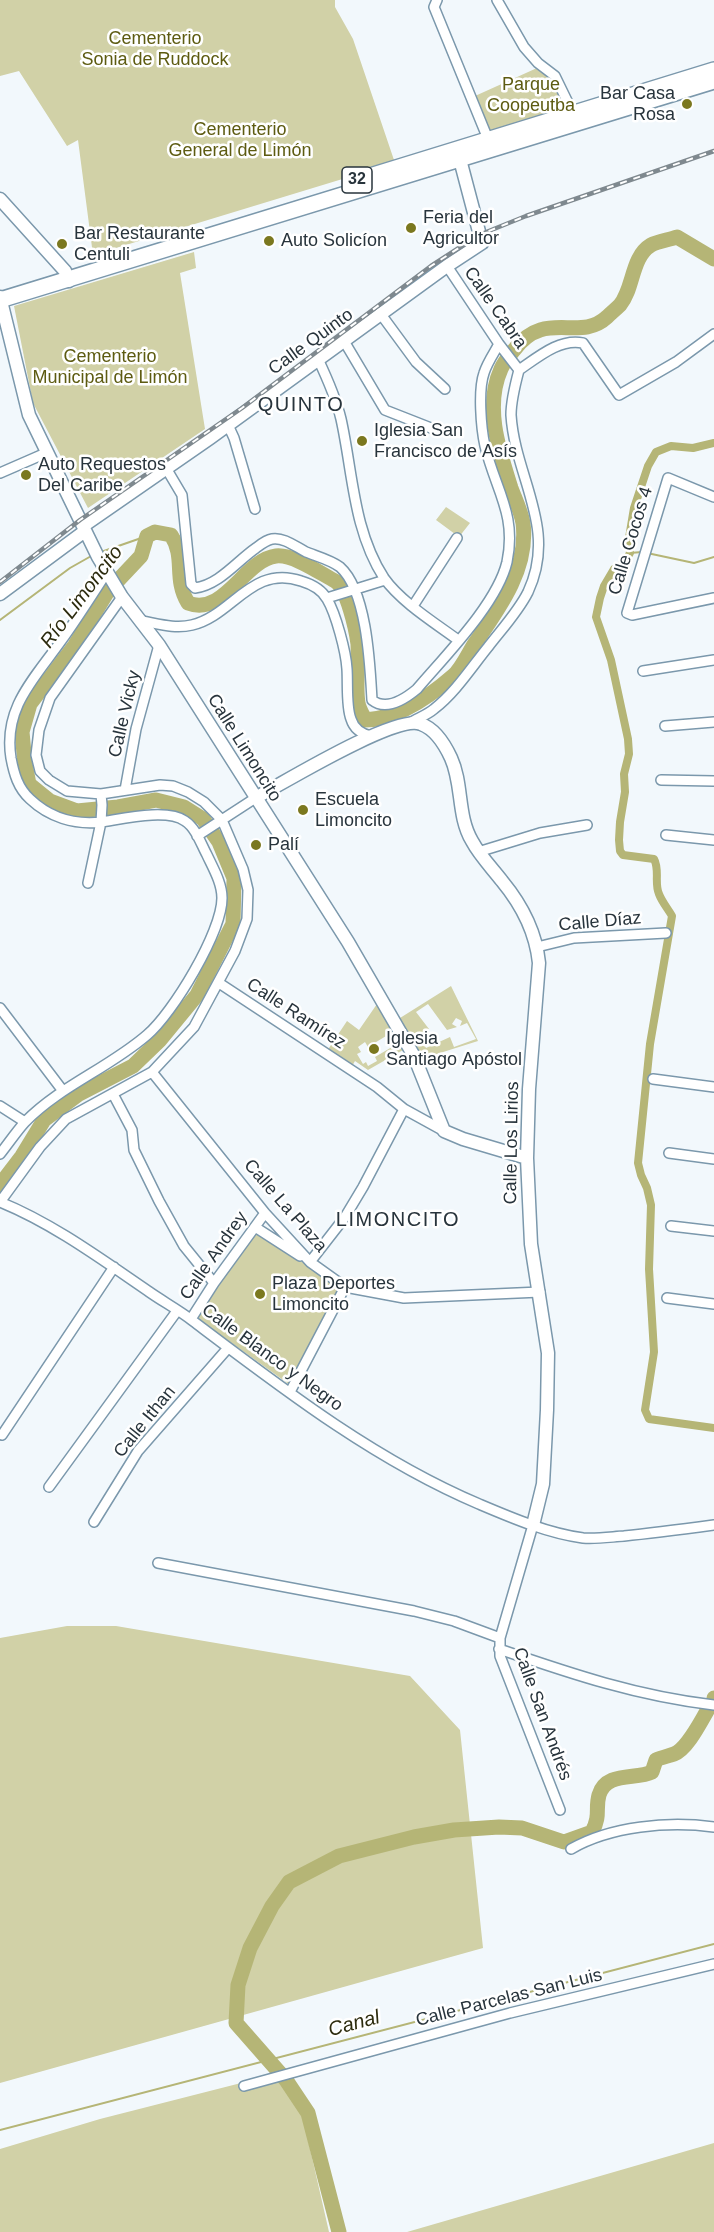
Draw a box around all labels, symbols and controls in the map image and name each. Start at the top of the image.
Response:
park label: Cementerio Sonia de Ruddock [81,28,229,70]
park label: Parque Coopeutba [487,74,575,116]
place label: Bar Casa Rosa [600,83,675,125]
marker: Bar Casa Rosa [680,97,694,111]
park label: Cementerio General de Limón [168,119,312,162]
road number: 32 [342,167,372,193]
place label: Feria del Agricultor [423,207,499,250]
marker: Feria del Agricultor [404,221,418,235]
place label: Bar Restaurante Centuli [74,223,205,266]
place label: Auto Solicíon [281,230,387,252]
marker: Auto Solicíon [262,234,276,248]
marker: Bar Restaurante Centuli [55,237,69,251]
street label: Calle Cabra [459,263,531,353]
street label: Calle Quinto [265,304,357,380]
park label: Cementerio Municipal de Limón [32,346,188,388]
district label: QUINTO [258,393,344,417]
place label: Iglesia San Francisco de Asís [374,420,517,462]
marker: Iglesia San Francisco de Asís [355,434,369,448]
place label: Auto Requestos Del Caribe [38,454,166,496]
marker: Auto Requestos Del Caribe [19,468,33,482]
street label: Calle Cocos 4 [604,484,658,598]
water label: Río Limoncito [36,541,128,653]
street label: Calle Vicky [105,668,145,760]
street label: Calle Limoncito [202,690,286,806]
place label: Escuela Limoncito [315,789,392,832]
marker: Escuela Limoncito [296,803,310,817]
place label: Palí [268,834,299,856]
marker: Palí [249,838,263,852]
street label: Calle Díaz [558,908,642,936]
street label: Calle Ramírez [242,974,350,1054]
place label: Iglesia Santiago Apóstol [386,1028,522,1070]
marker: Iglesia Santiago Apóstol [367,1042,381,1056]
street label: Calle Los Lirios [500,1081,524,1205]
street label: Calle La Plaza [239,1155,331,1257]
street label: Calle Andrey [176,1208,252,1304]
district label: LIMONCITO [336,1208,460,1232]
place label: Plaza Deportes Limoncito [272,1273,395,1316]
marker: Plaza Deportes Limoncito [253,1287,267,1301]
street label: Calle Blanco y Negro [197,1300,347,1416]
street label: Calle Ithan [110,1382,180,1462]
street label: Calle San Andrés [508,1644,576,1784]
street label: Calle Parcelas San Luis [414,1964,604,2032]
water label: Canal [326,2006,382,2042]

